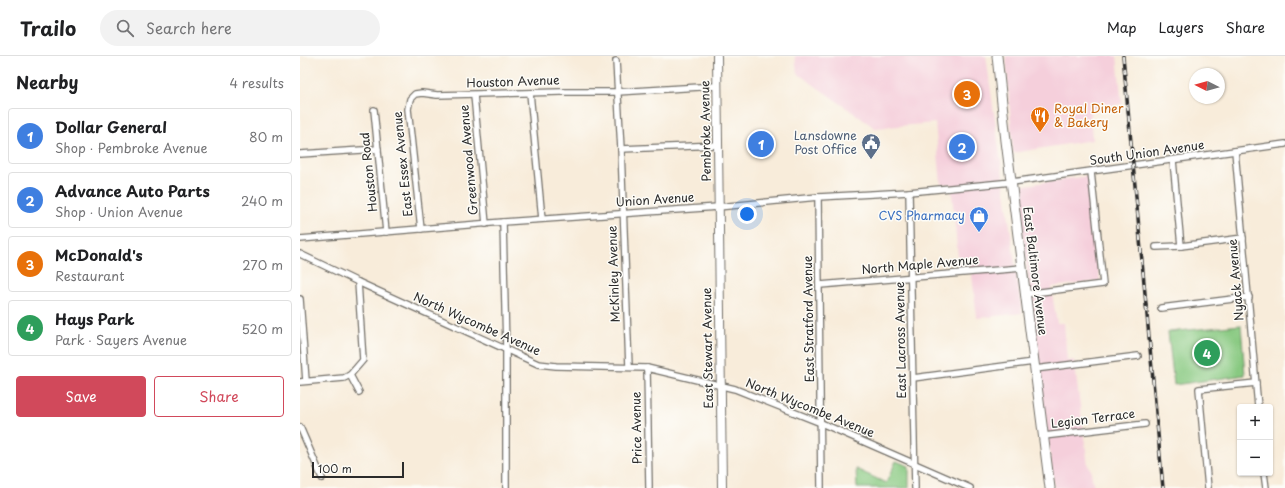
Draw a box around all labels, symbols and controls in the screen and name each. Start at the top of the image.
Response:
search box [100,10,380,46]
text: Trailo [20,14,76,42]
text: Search here [146,16,232,39]
icon: search [114,17,136,39]
text: Map [1107,17,1137,38]
text: Layers [1159,17,1204,38]
text: Share [1226,17,1265,38]
north arrow [1189,68,1225,104]
text: Nearby [16,69,78,95]
street label: Houston Avenue [466,70,560,92]
text: 4 results [230,73,284,92]
pin: 3 [954,79,980,109]
street label: Pembroke Avenue [695,80,715,182]
place label: Royal Diner & Bakery [1054,99,1124,131]
street label: Greenwood Avenue [454,104,482,216]
restaurant icon: Royal Diner & Bakery [1029,105,1051,133]
street label: East Essex Avenue [387,110,416,218]
text: Dollar General [55,115,167,138]
place label: Lansdowne Post Office [794,126,857,158]
text: 1 [27,127,33,146]
text: 80 m [249,127,283,146]
pin: 1 [748,129,774,159]
street label: Houston Road [355,131,381,213]
public building icon: Lansdowne Post Office [860,132,882,160]
pin: 2 [949,132,975,162]
street label: South Union Avenue [1088,135,1205,169]
text: Shop · Pembroke Avenue [55,138,208,157]
text: Advance Auto Parts [55,179,210,202]
street label: Union Avenue [615,187,695,211]
text: 2 [25,191,35,210]
text: 240 m [241,191,283,210]
text: Shop · Union Avenue [55,202,183,221]
your location [737,204,757,224]
shop icon: CVS Pharmacy [968,205,990,233]
street label: East Baltimore Avenue [1019,205,1053,337]
place label: CVS Pharmacy [878,206,965,224]
street label: McKinley Avenue [602,225,624,323]
street label: Nyack Avenue [1222,238,1248,322]
text: McDonald's [55,243,143,266]
street label: North Maple Avenue [861,250,979,278]
text: 3 [26,255,34,274]
text: 270 m [242,255,283,274]
street label: East Stratford Avenue [798,255,818,383]
text: Restaurant [55,266,125,285]
street label: East Lacross Avenue [890,281,910,399]
street label: North Wycombe Avenue [411,287,544,359]
street label: East Stewart Avenue [697,287,717,409]
text: Hays Park [55,307,135,330]
text: 4 [26,319,34,338]
text: 520 m [241,319,283,338]
text: Park · Sayers Avenue [55,330,187,349]
pin: 4 [1194,338,1220,368]
street label: North Wycombe Avenue [743,373,878,441]
button: Save [16,376,146,417]
button: Share [154,376,284,417]
street label: Price Avenue [626,391,646,465]
street label: Legion Terrace [1050,404,1136,432]
map controls [1237,404,1273,476]
button: + [1237,404,1273,440]
button: − [1237,440,1273,476]
scale bar [312,460,404,479]
text: 100 m [318,460,352,477]

